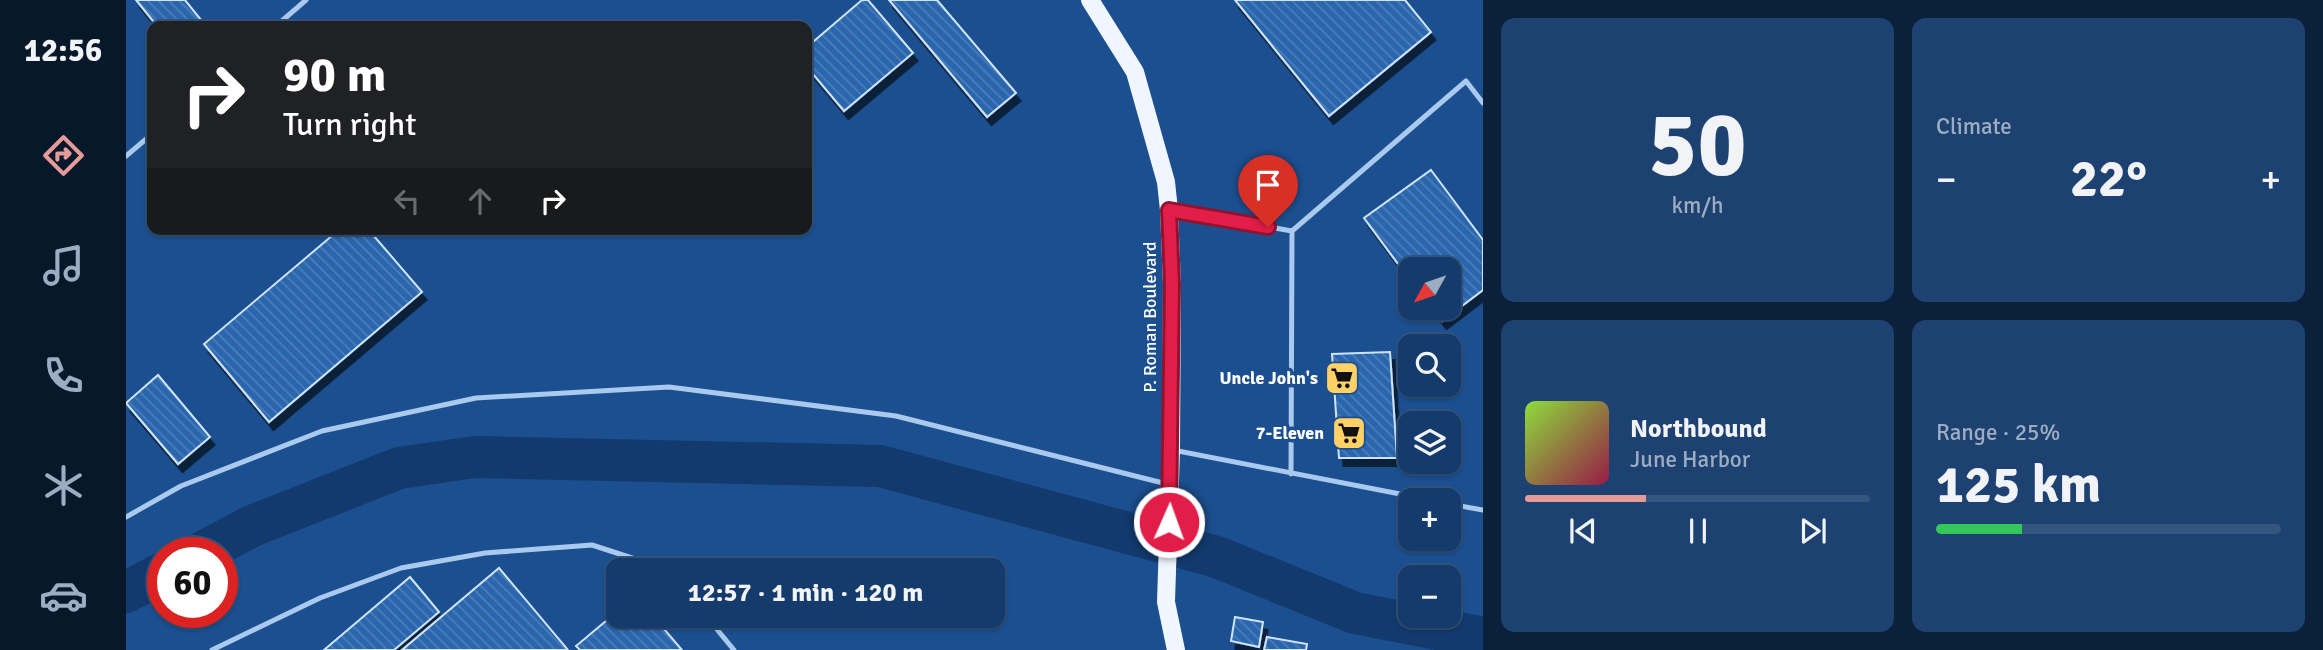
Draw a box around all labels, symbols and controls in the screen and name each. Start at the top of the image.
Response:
text: 12:56 [24,31,102,70]
text: 90 m [283,45,386,105]
icon: right [168,49,259,140]
text: 50 [1648,89,1747,202]
text: Turn right [283,105,416,144]
text: Climate [1936,112,2012,141]
icon: directions [39,131,88,180]
text: 22° [2070,147,2147,211]
pin [1238,155,1298,227]
text: − [1936,156,1957,203]
text: + [2260,156,2281,203]
icon: arrive [1249,166,1287,204]
icon: left [388,182,426,220]
icon: ahead [461,182,499,220]
icon: right [534,182,572,220]
text: km/h [1671,191,1724,220]
icon: music [39,241,88,290]
street label: P. Roman Boulevard [1139,242,1161,392]
north arrow [1398,257,1461,320]
map controls [1398,257,1461,628]
button: search [1398,334,1461,397]
icon: phone [39,351,88,400]
supermarket icon: Uncle John's [1323,359,1361,397]
place label: Uncle John's [1220,367,1318,389]
button: layers [1398,411,1461,474]
text: Northbound [1630,413,1767,445]
supermarket icon: 7-Eleven [1330,414,1368,452]
text: Range · 25% [1936,418,2060,447]
place label: 7-Eleven [1256,422,1324,444]
text: June Harbor [1630,445,1750,474]
text: 125 km [1936,453,2101,517]
icon: climate [39,461,88,510]
position arrow [1132,485,1206,559]
button: + [1398,488,1461,551]
icon: previous [1564,512,1602,550]
icon: pause [1679,512,1717,550]
icon: next [1794,512,1832,550]
speed limit sign: 60 [147,537,238,628]
button: − [1398,565,1461,628]
icon: car [39,571,88,620]
text: 12:57 · 1 min · 120 m [688,577,923,609]

